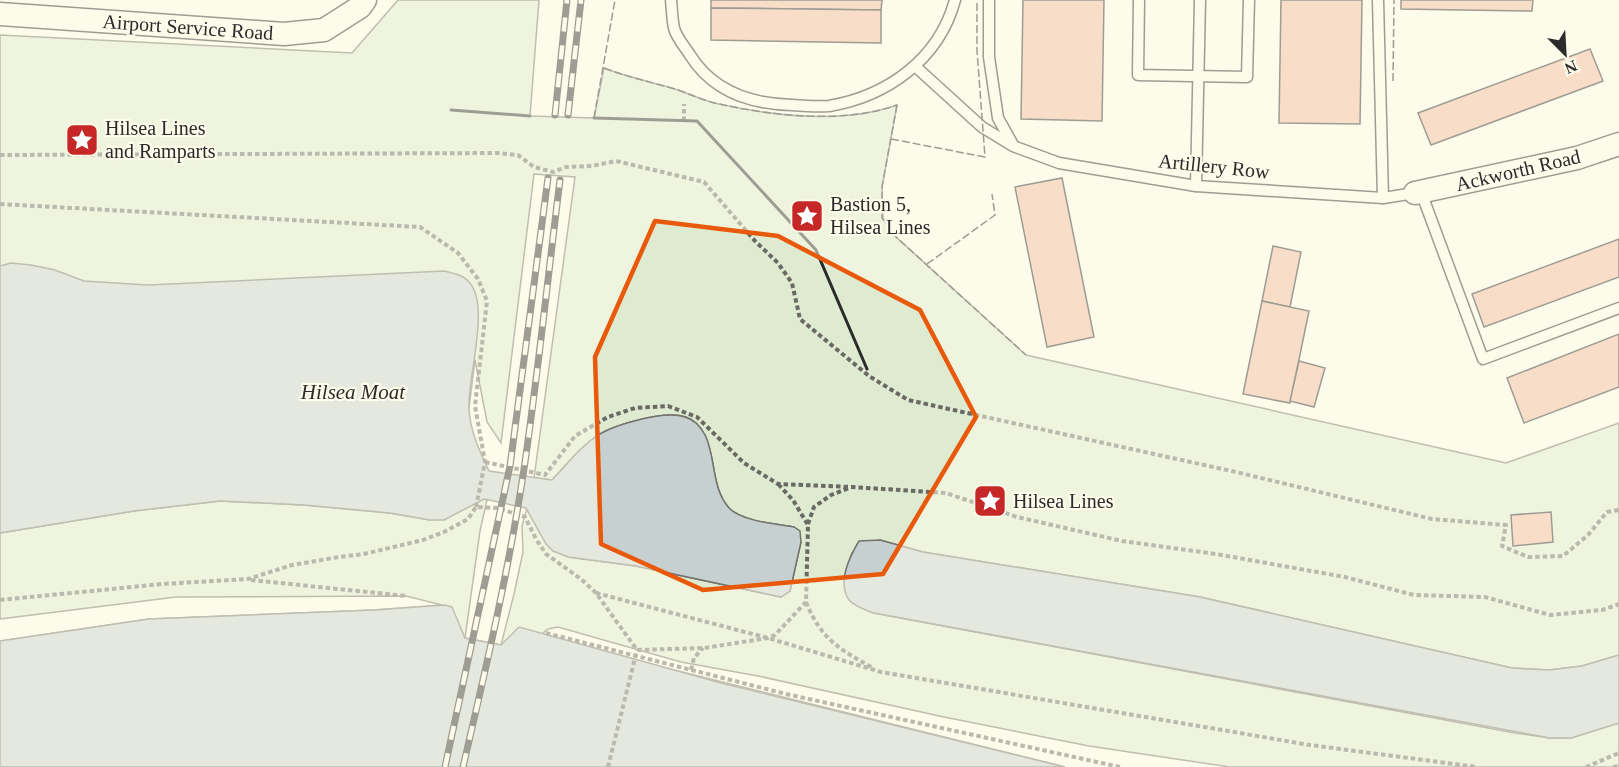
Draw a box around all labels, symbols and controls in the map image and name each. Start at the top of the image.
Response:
street label: Airport Service Road [102,10,274,45]
north arrow [1535,24,1595,84]
text: N [1562,57,1580,78]
place label: Hilsea Lines and Ramparts [105,117,216,163]
place icon: Hilsea Lines and Ramparts [64,122,100,158]
street label: Ackworth Road [1454,145,1582,195]
street label: Artillery Row [1157,149,1271,184]
place label: Bastion 5, Hilsea Lines [830,193,931,238]
place icon: Bastion 5, Hilsea Lines [789,198,825,234]
water label: Hilsea Moat [300,380,406,404]
place icon: Hilsea Lines [972,483,1008,519]
place label: Hilsea Lines [1013,490,1114,512]

